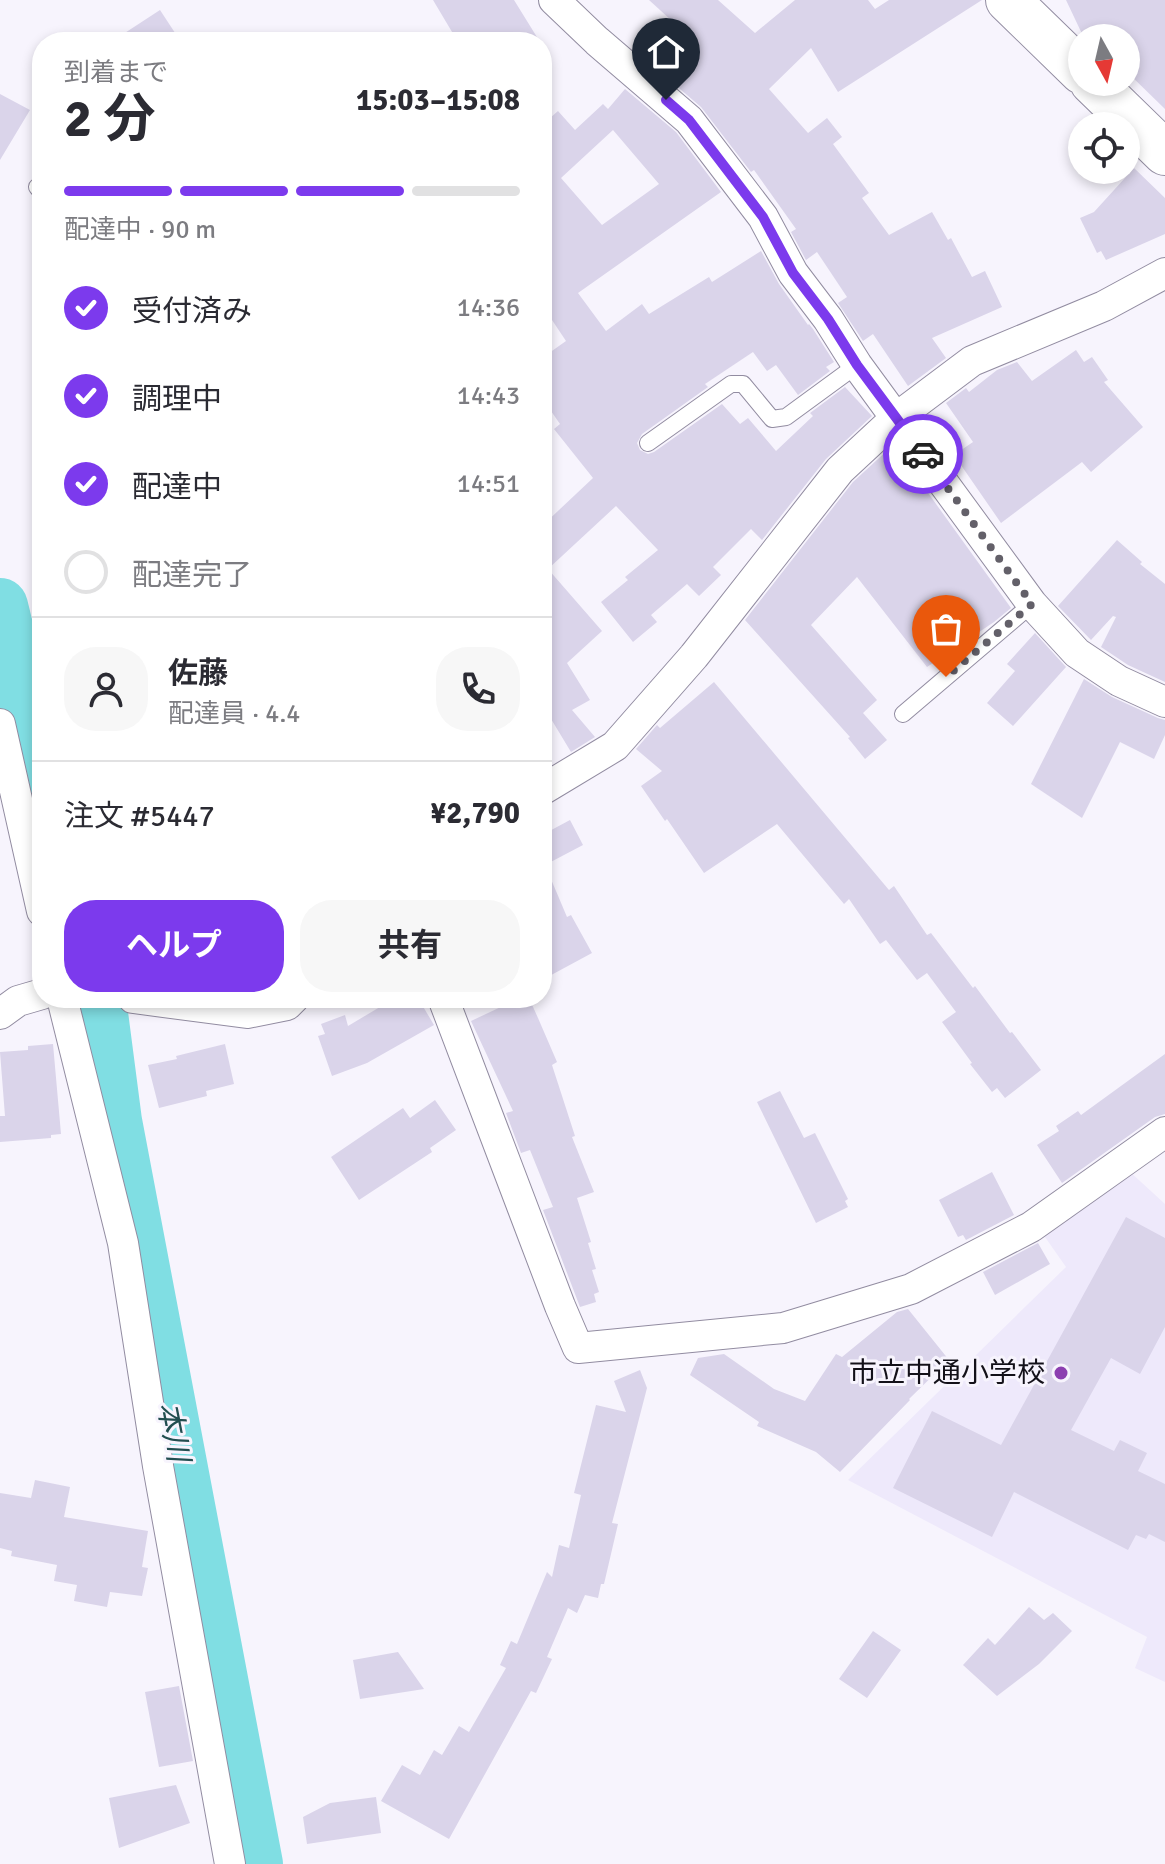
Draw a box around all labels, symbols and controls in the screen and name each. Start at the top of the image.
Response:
pin [632,18,700,100]
north arrow [1068,24,1140,96]
map controls [1068,24,1140,184]
icon: home [644,30,688,74]
text: 到着まで [64,57,168,89]
text: 15:03–15:08 [356,82,520,119]
text: 2 分 [64,87,156,151]
button: locate [1068,112,1140,184]
text: 配達中 · 90 m [64,214,216,246]
icon: check [64,286,108,330]
text: 14:36 [457,292,520,324]
text: 受付済み [132,293,252,330]
icon: check [64,374,108,418]
text: 14:43 [457,380,520,412]
text: 調理中 [132,381,222,418]
courier [883,414,963,494]
icon: car [901,432,945,476]
icon: check [64,462,108,506]
text: 14:51 [457,468,520,500]
text: 配達中 [132,469,222,506]
text: 配達完了 [132,557,252,594]
pin [912,595,980,677]
icon: bag [924,607,968,651]
button: person [64,647,148,731]
button: phone [436,647,520,731]
text: 佐藤 [168,655,228,692]
text: 配達員 · 4.4 [168,698,300,730]
text: ¥2,790 [430,795,520,832]
text: 注文 #5447 [64,798,215,835]
button: ヘルプ [64,900,284,992]
button: 共有 [300,900,520,992]
place label: 市立中通小学校 [849,1356,1045,1390]
marker: 市立中通小学校 [1052,1364,1070,1382]
water label: 本川 [149,1399,197,1468]

